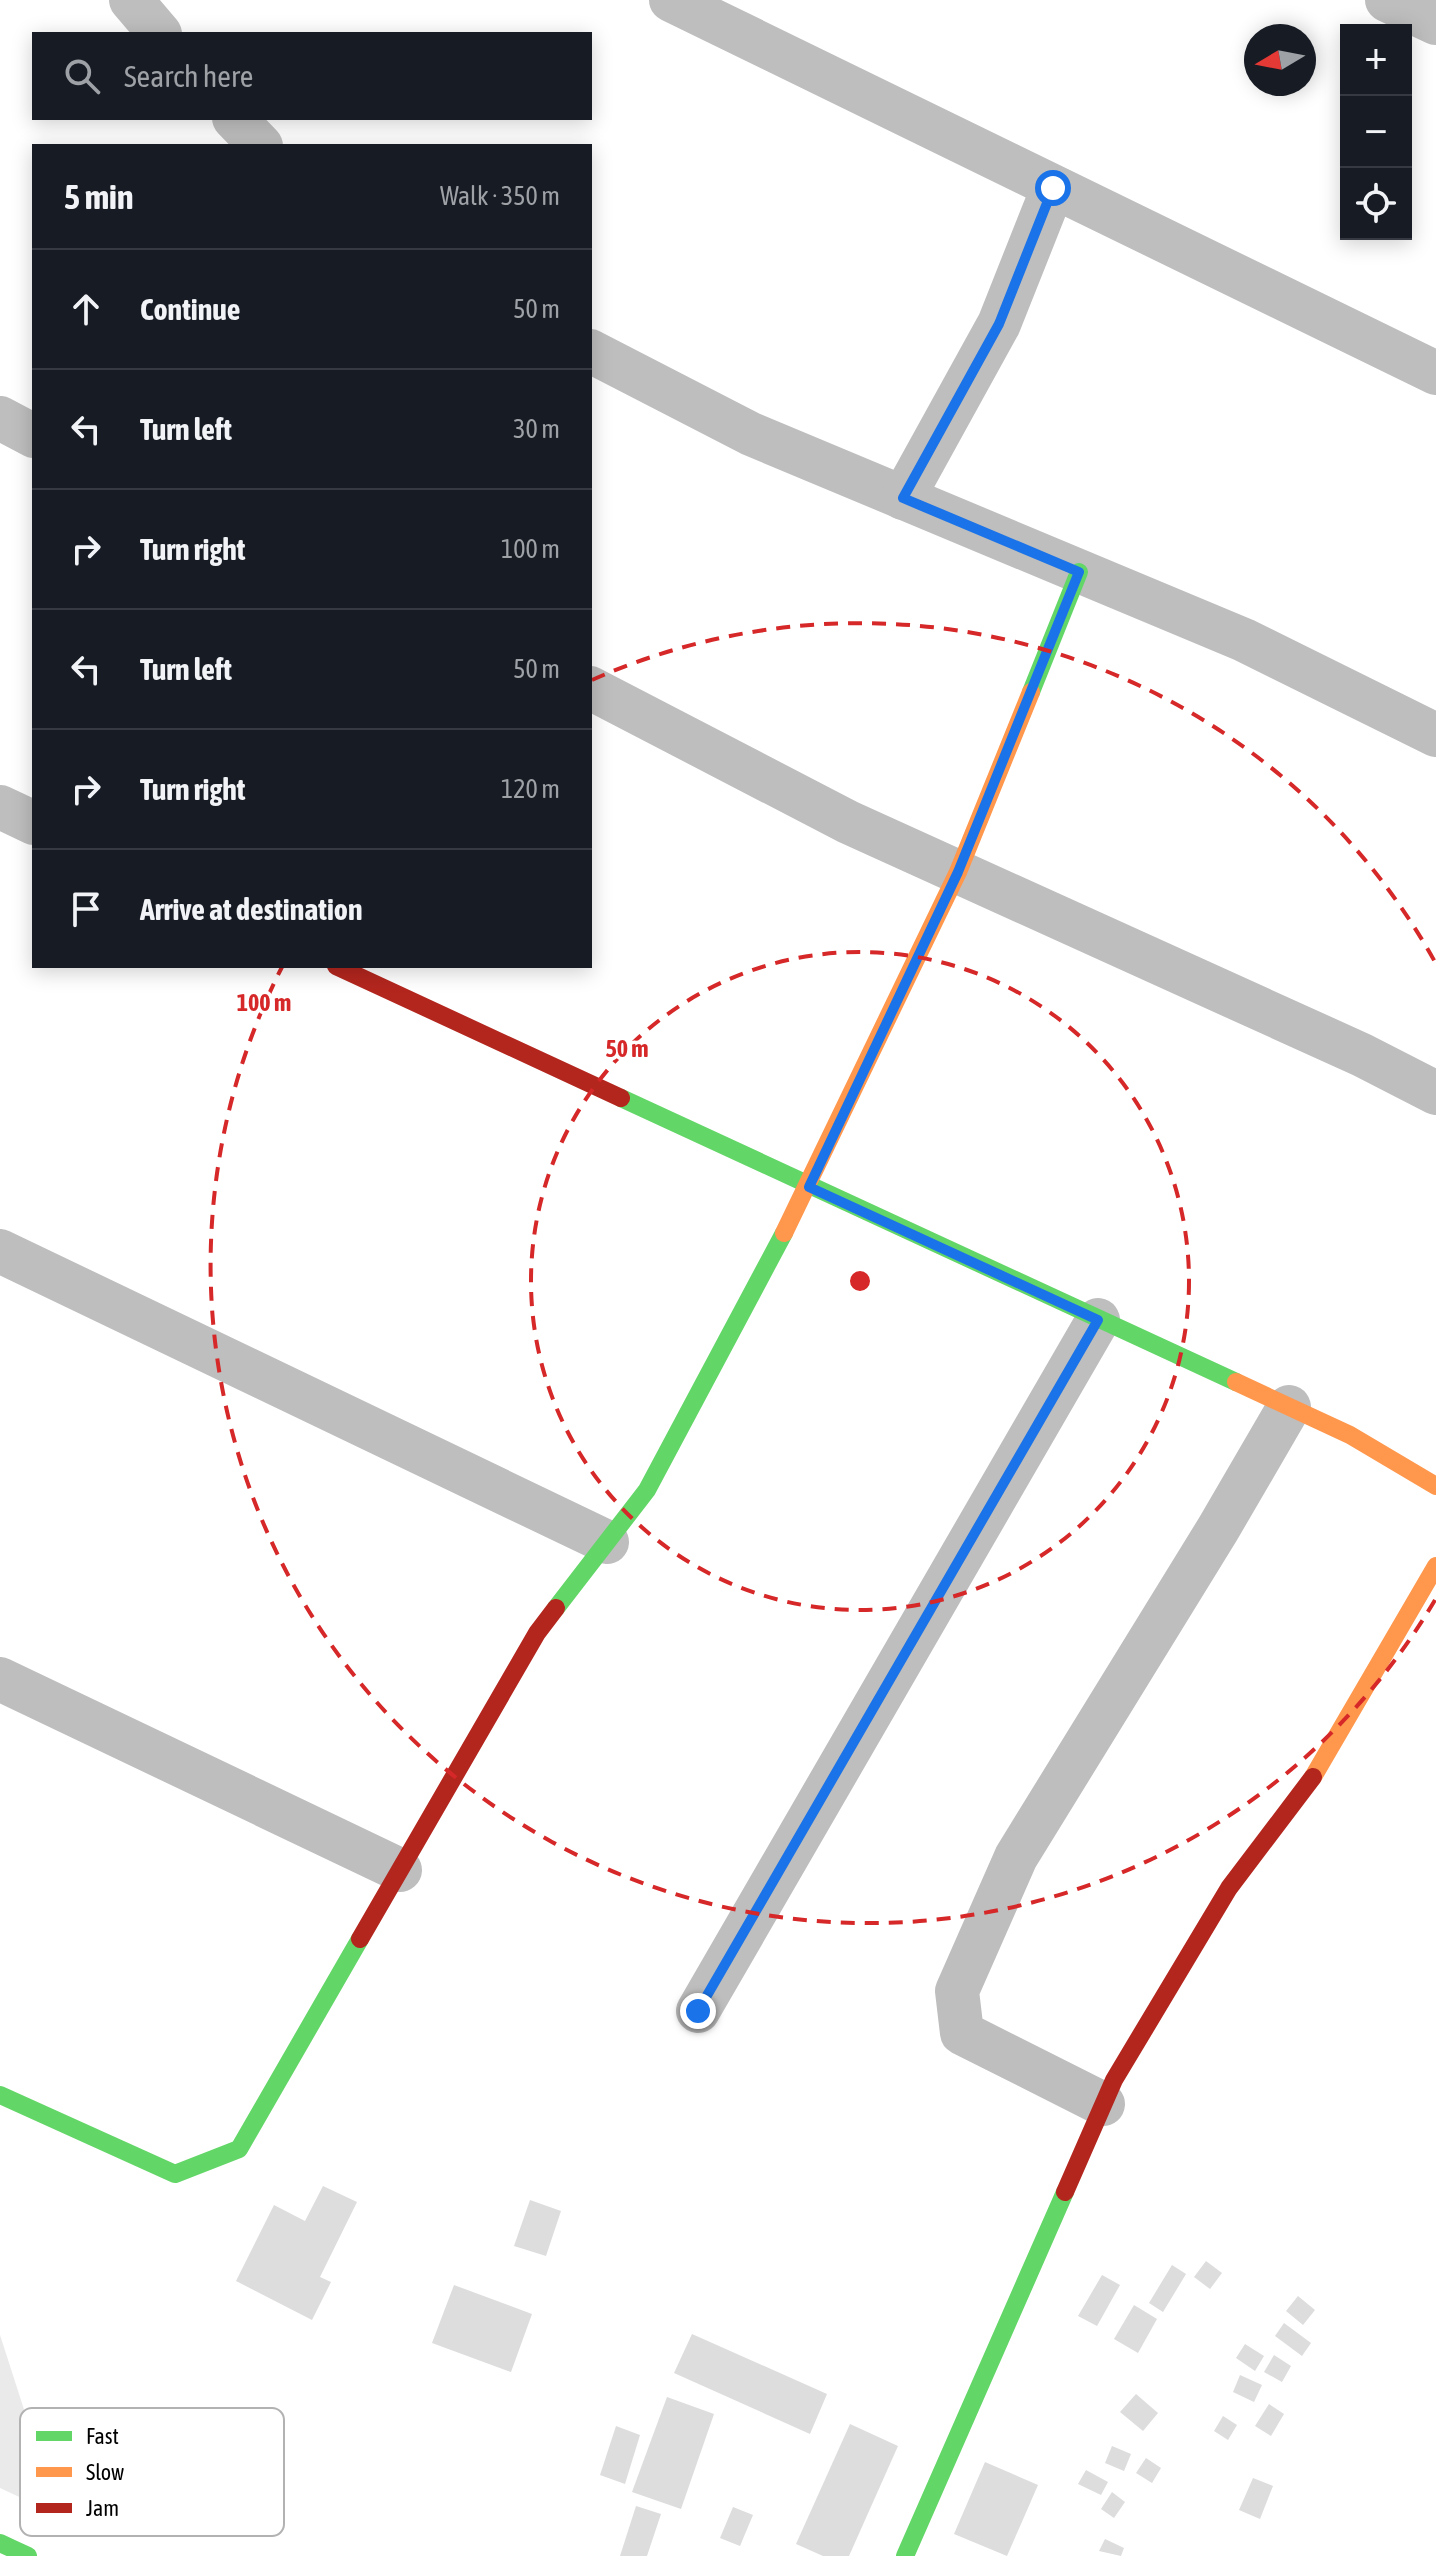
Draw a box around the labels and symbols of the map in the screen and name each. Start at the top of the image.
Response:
north arrow [1244,24,1316,96]
route start [1035,170,1071,206]
text: 100 m [237,989,291,1016]
text: 50 m [605,1035,649,1062]
centre of rings [846,1267,874,1295]
route end [680,1993,716,2029]
legend [20,2408,284,2536]
text: Fast [86,2423,119,2449]
text: Slow [86,2459,124,2485]
text: Jam [86,2495,119,2521]

